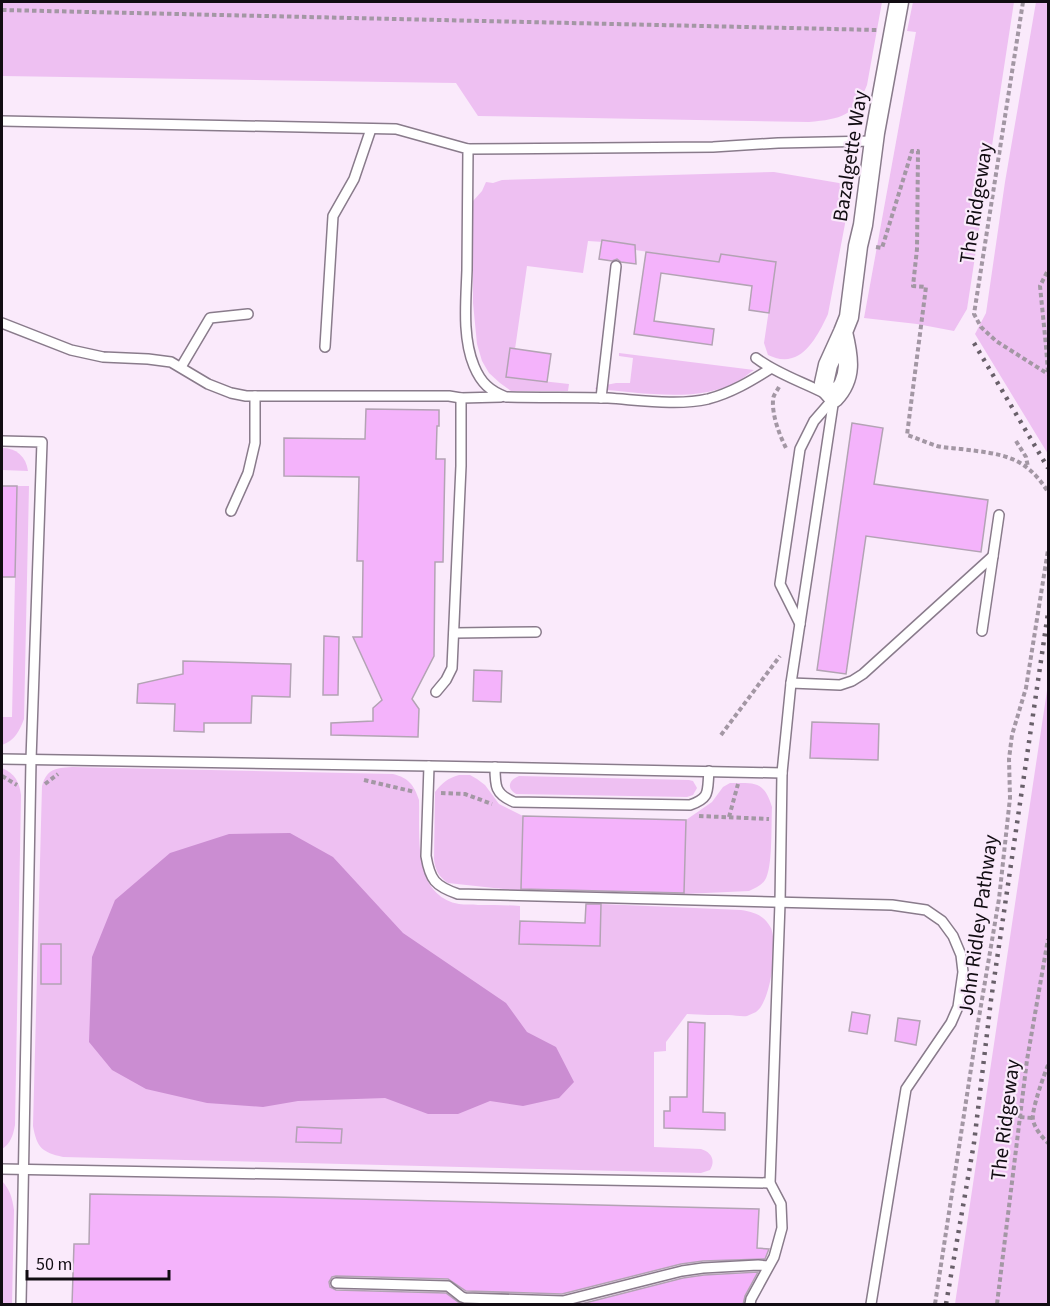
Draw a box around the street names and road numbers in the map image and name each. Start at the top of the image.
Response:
street label: Bazalgette Way [825,88,875,224]
street label: The Ridgeway [952,140,1000,266]
street label: John Ridley Pathway [950,832,1006,1017]
street label: The Ridgeway [983,1057,1027,1182]

